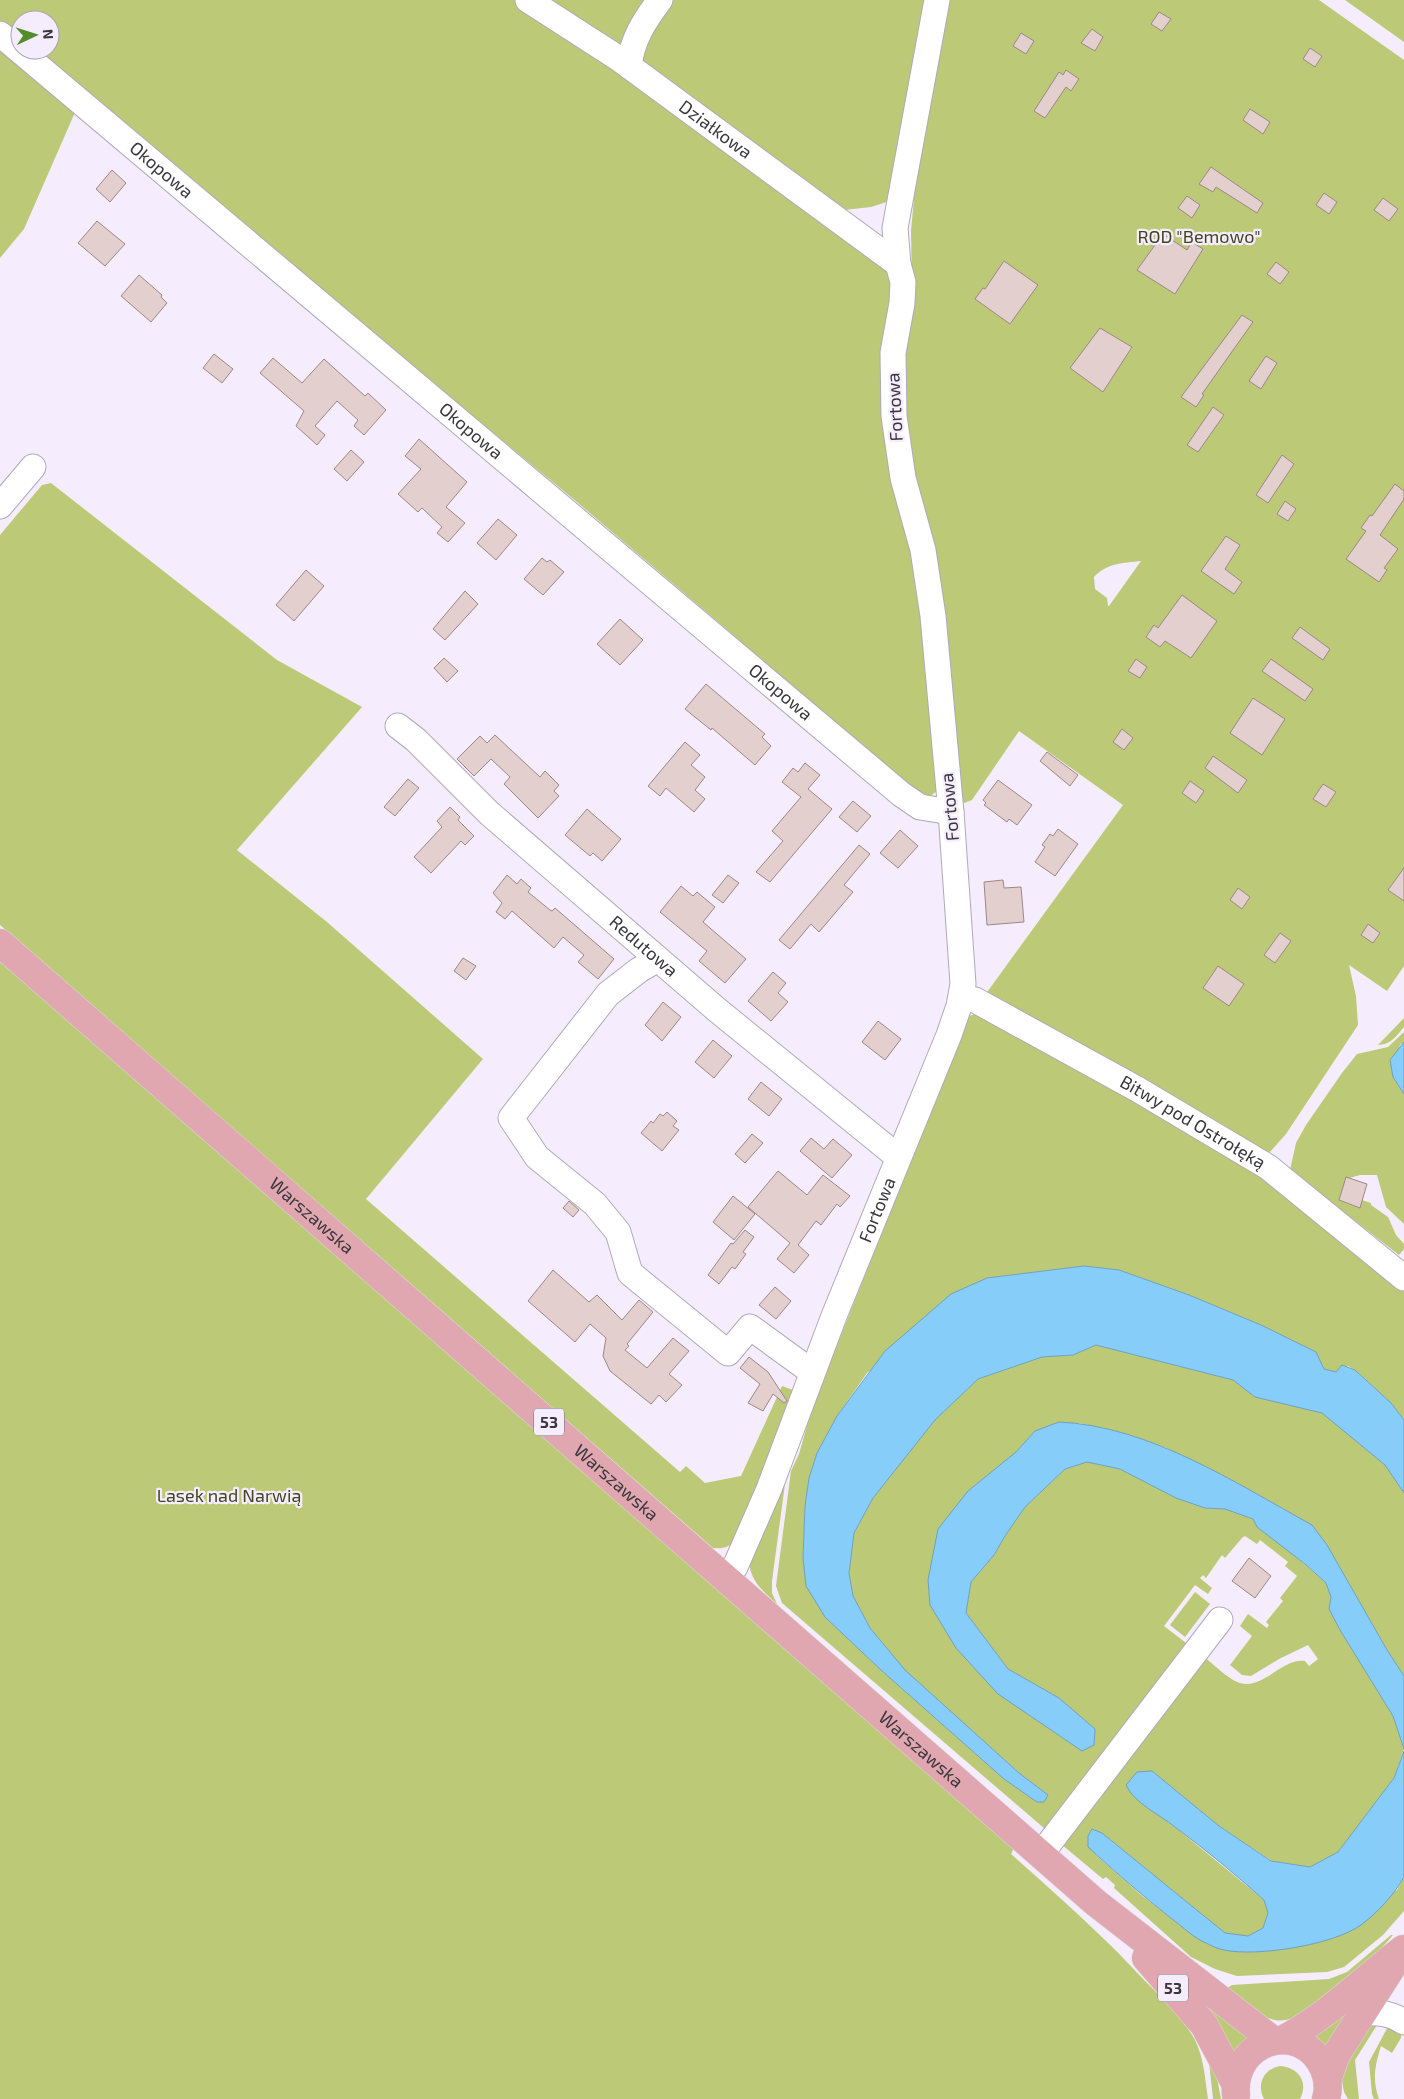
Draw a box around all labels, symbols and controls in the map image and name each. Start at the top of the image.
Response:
north arrow [10,10,60,60]
text: N [40,28,57,40]
street label: Działkowa [675,95,757,163]
street label: Okopowa [126,136,198,202]
park label: ROD "Bemowo" [1137,225,1261,247]
street label: Fortowa [881,372,907,442]
street label: Okopowa [435,397,508,463]
street label: Okopowa [745,658,817,725]
street label: Fortowa [935,772,963,842]
street label: Redutowa [605,910,683,981]
street label: Bitwy pod Ostrołęką [1117,1070,1270,1173]
street label: Warszawska [265,1172,359,1258]
street label: Fortowa [853,1174,900,1246]
road number: 53 [534,1408,564,1435]
street label: Warszawska [570,1439,664,1525]
park label: Lasek nad Narwią [157,1484,301,1506]
street label: Warszawska [875,1706,968,1792]
road number: 53 [1158,1975,1188,2002]

